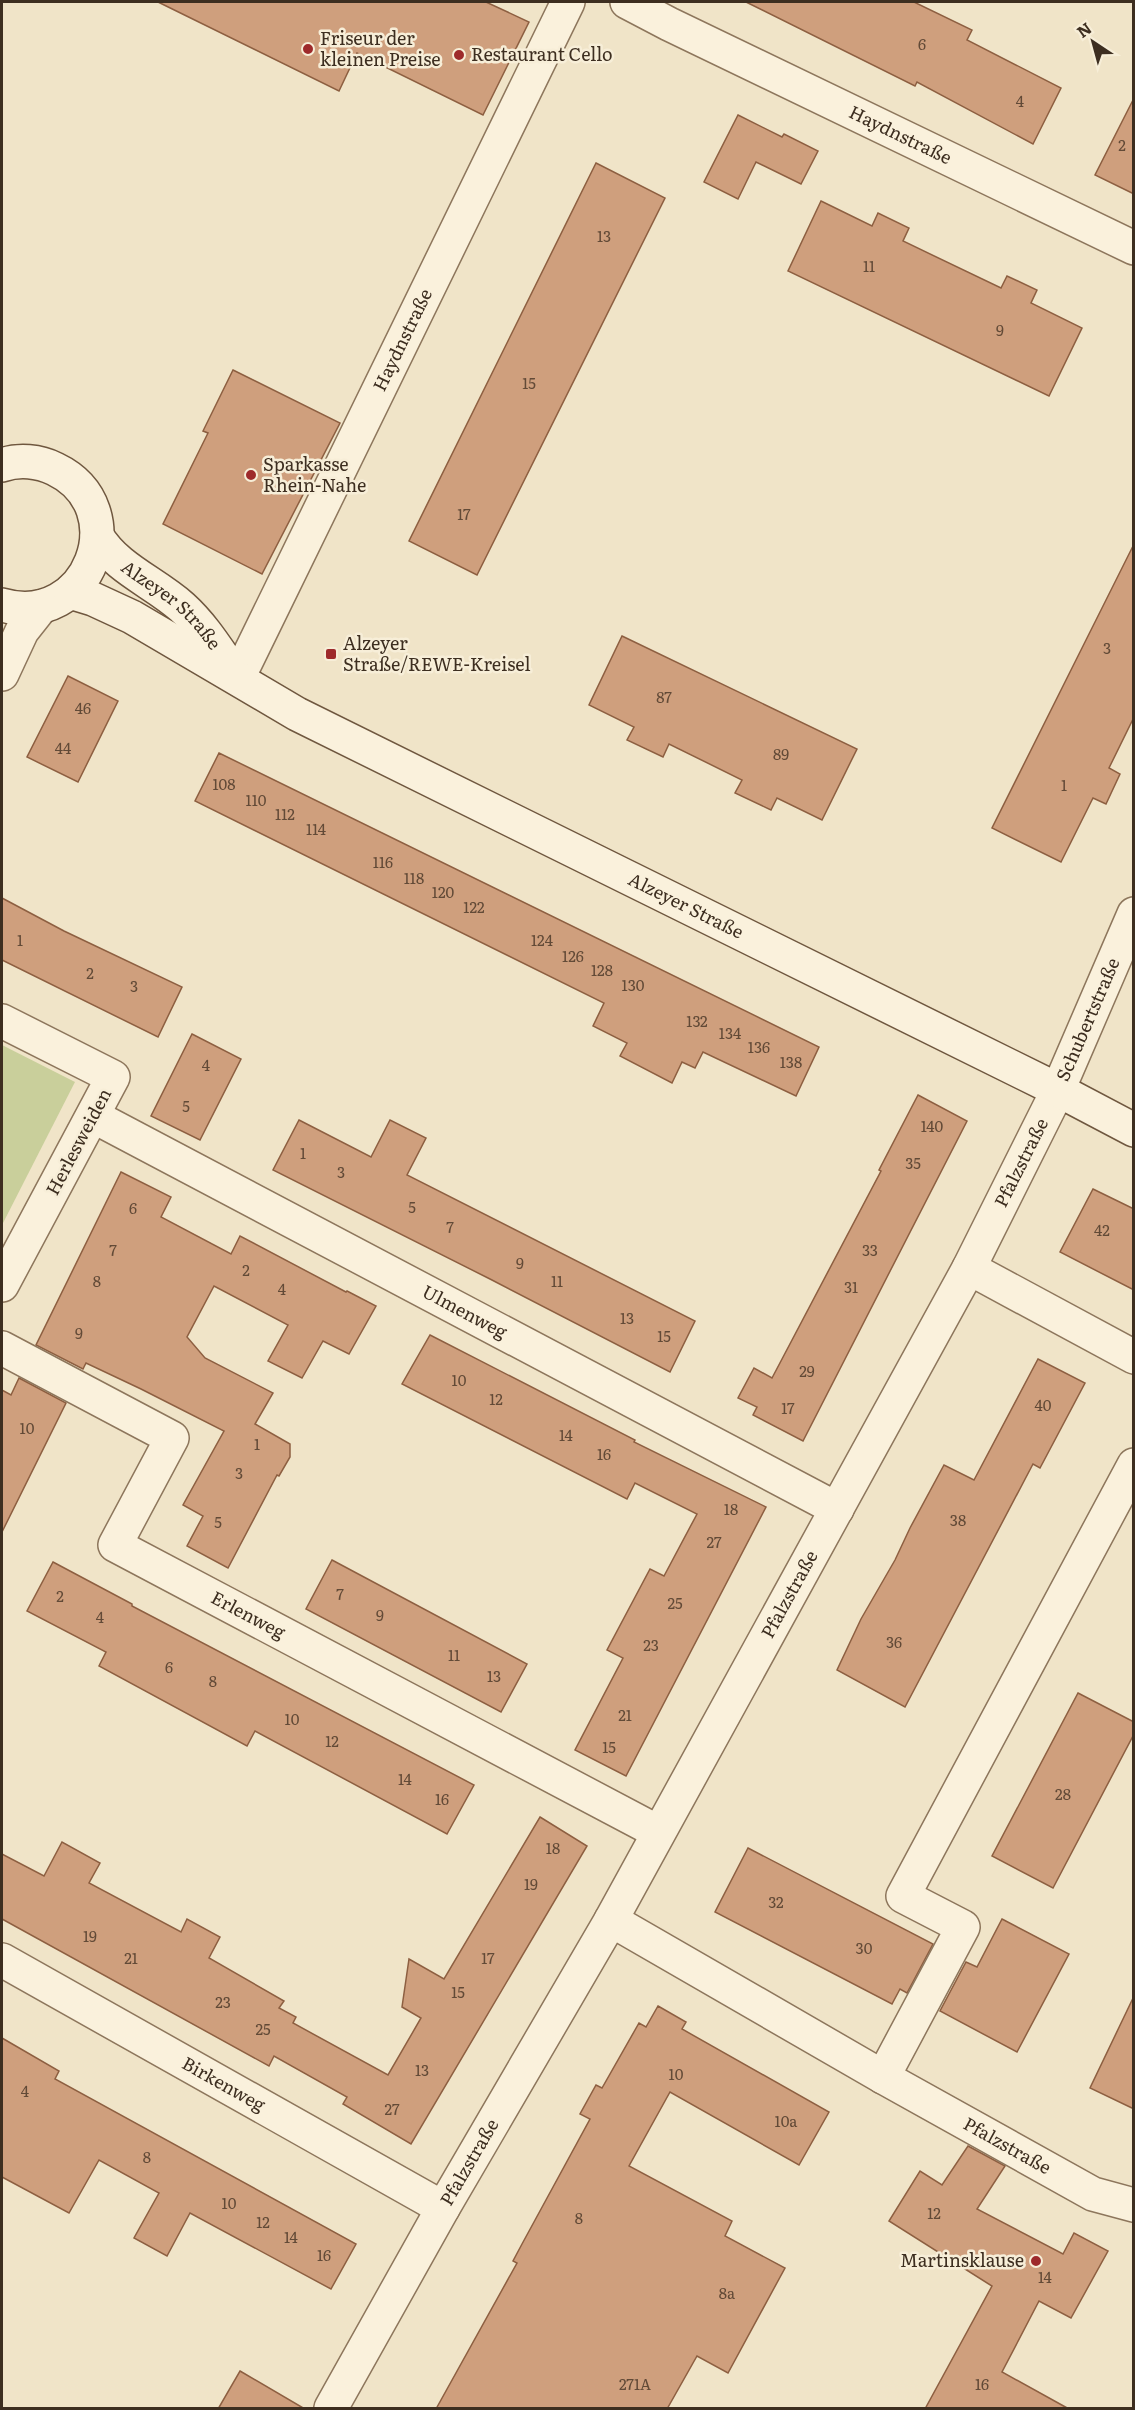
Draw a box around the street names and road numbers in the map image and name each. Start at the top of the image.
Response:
street label: Haydnstraße [845,98,957,170]
street label: Haydnstraße [365,284,438,395]
street label: Alzeyer Straße [116,553,228,655]
street label: Alzeyer Straße [624,865,749,945]
street label: Schubertstraße [1048,953,1126,1085]
street label: Herlesweiden [38,1083,117,1200]
street label: Pfalzstraße [987,1113,1054,1212]
street label: Ulmenweg [418,1277,513,1345]
street label: Pfalzstraße [753,1545,824,1643]
street label: Erlenweg [207,1583,291,1645]
street label: Birkenweg [177,2049,272,2118]
street label: Pfalzstraße [959,2109,1057,2180]
street label: Pfalzstraße [432,2113,504,2210]

